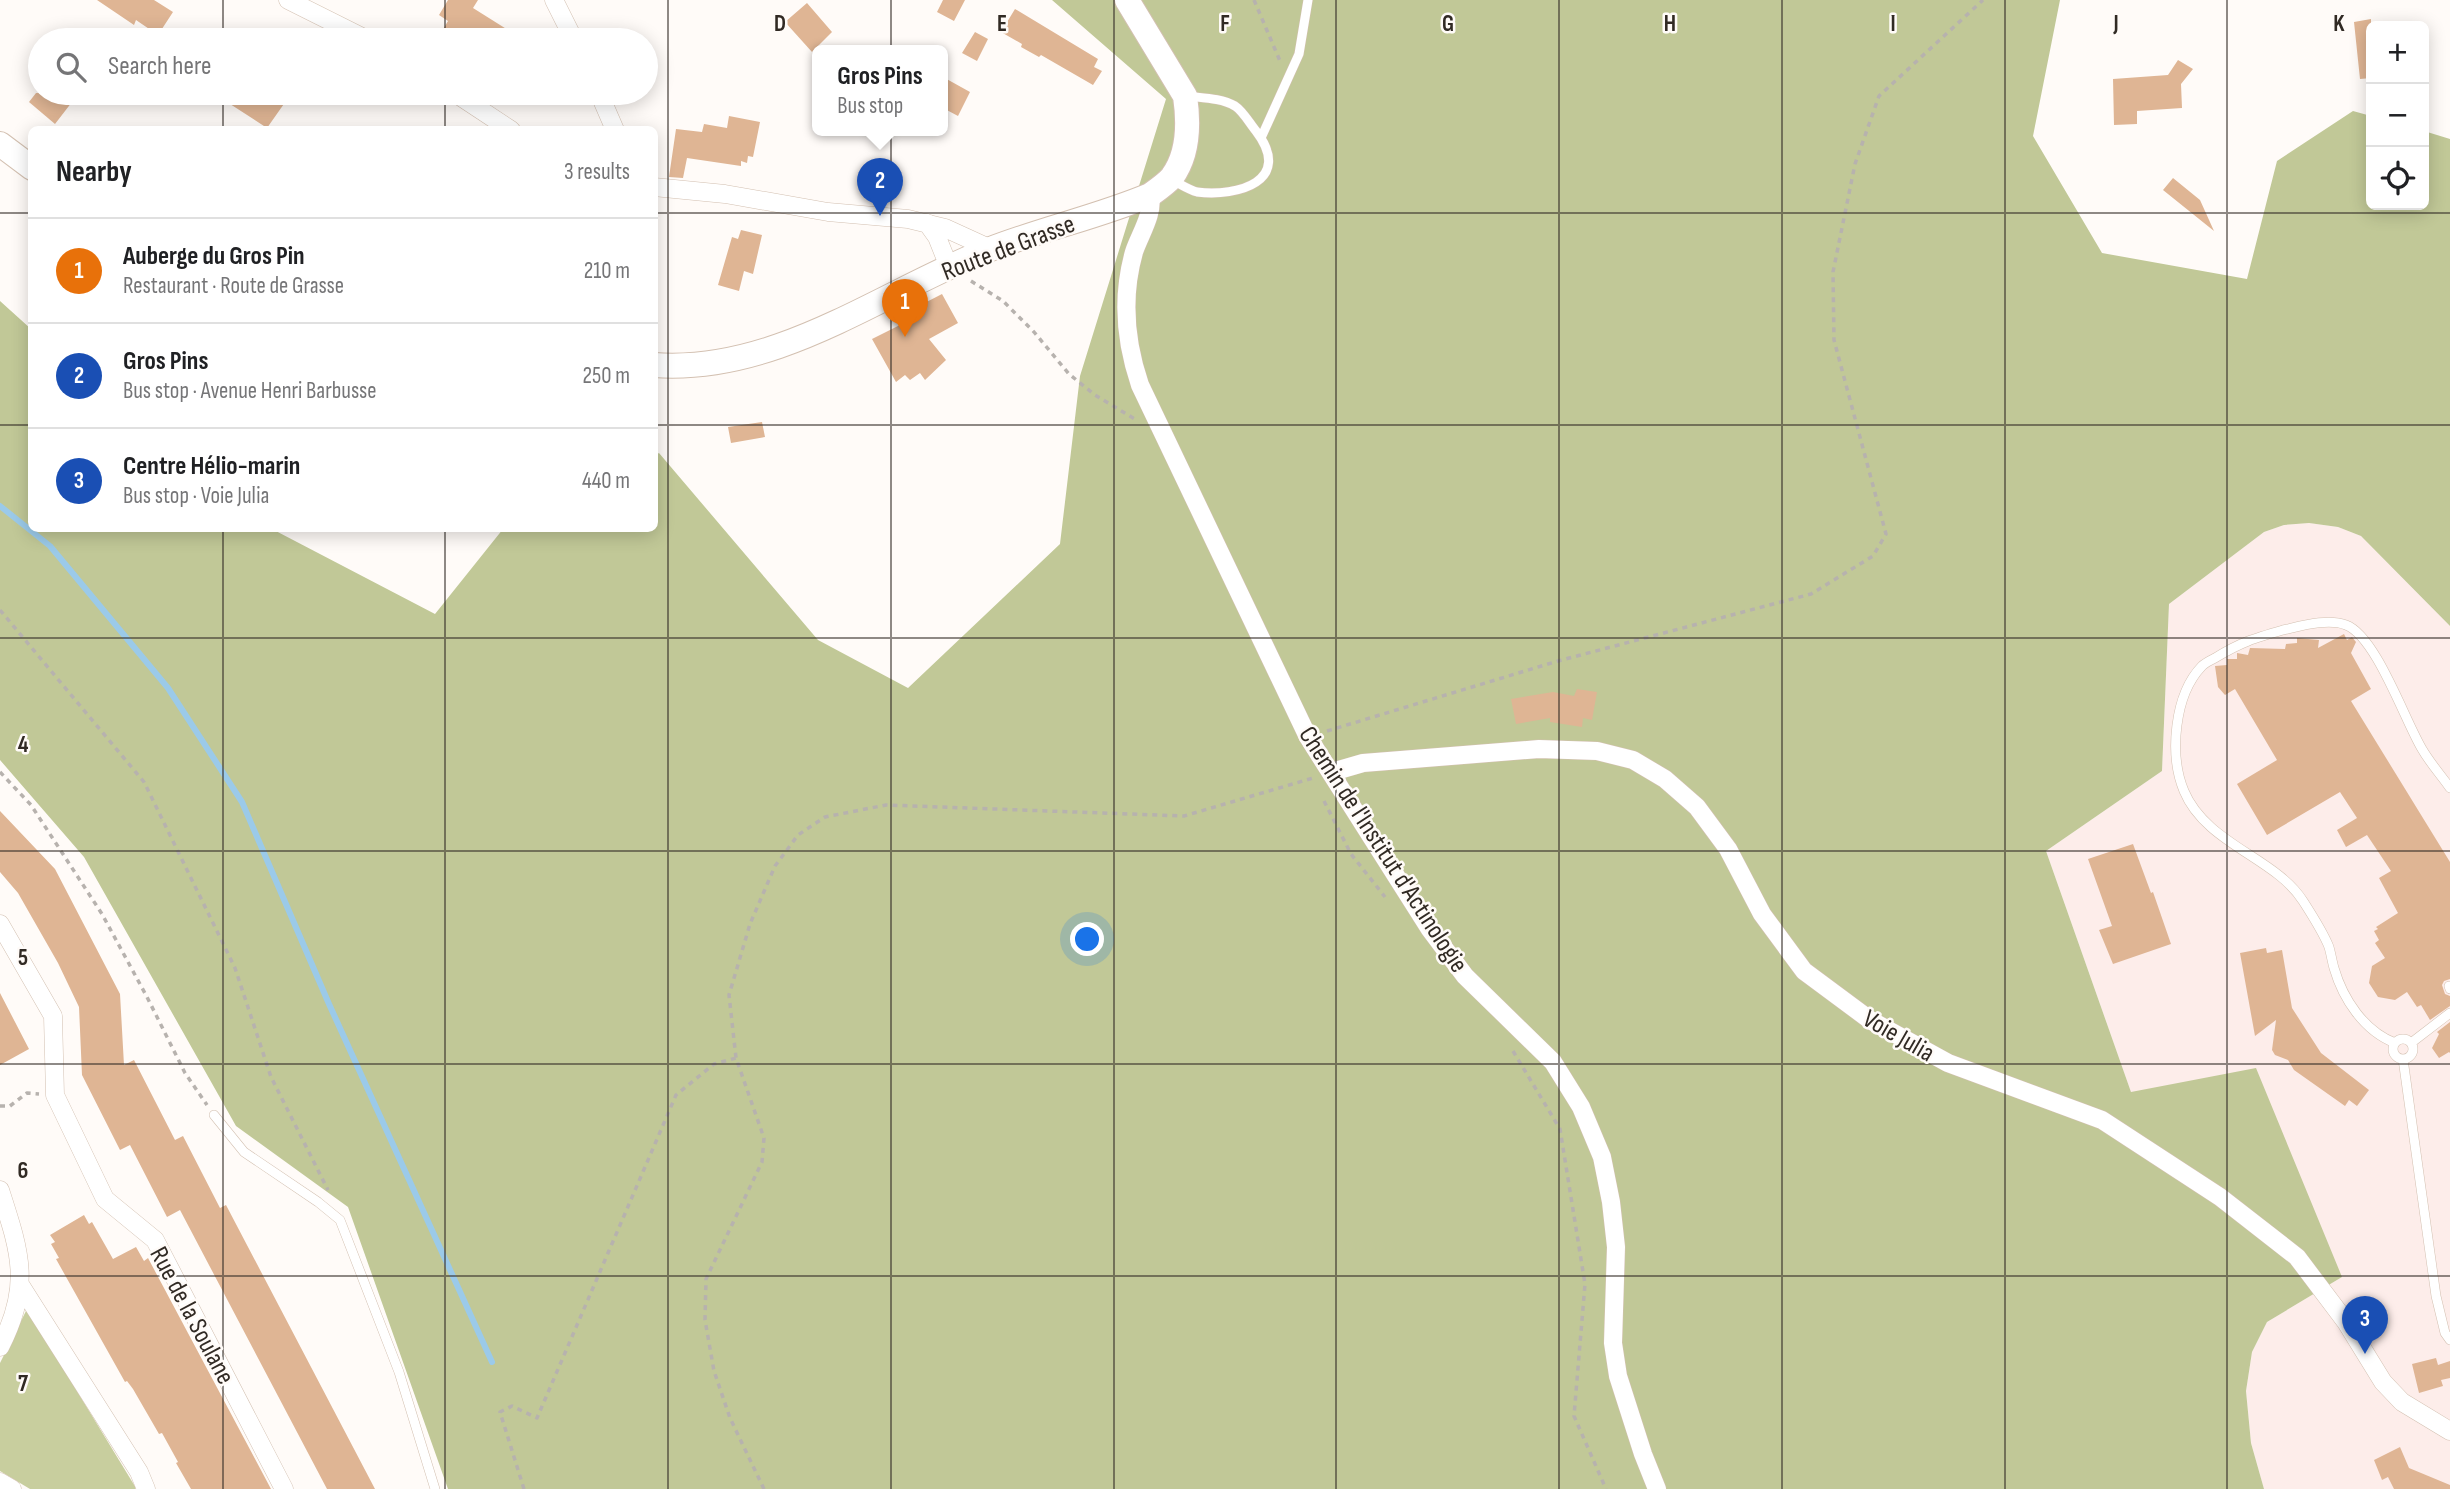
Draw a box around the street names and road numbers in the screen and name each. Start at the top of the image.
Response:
street label: Route de Grasse [938,209,1079,288]
street label: Chemin de l'Institut d'Actinologie [1292,721,1474,979]
street label: Voie Julia [1857,1003,1940,1069]
street label: Rue de la Soulane [143,1242,241,1390]

